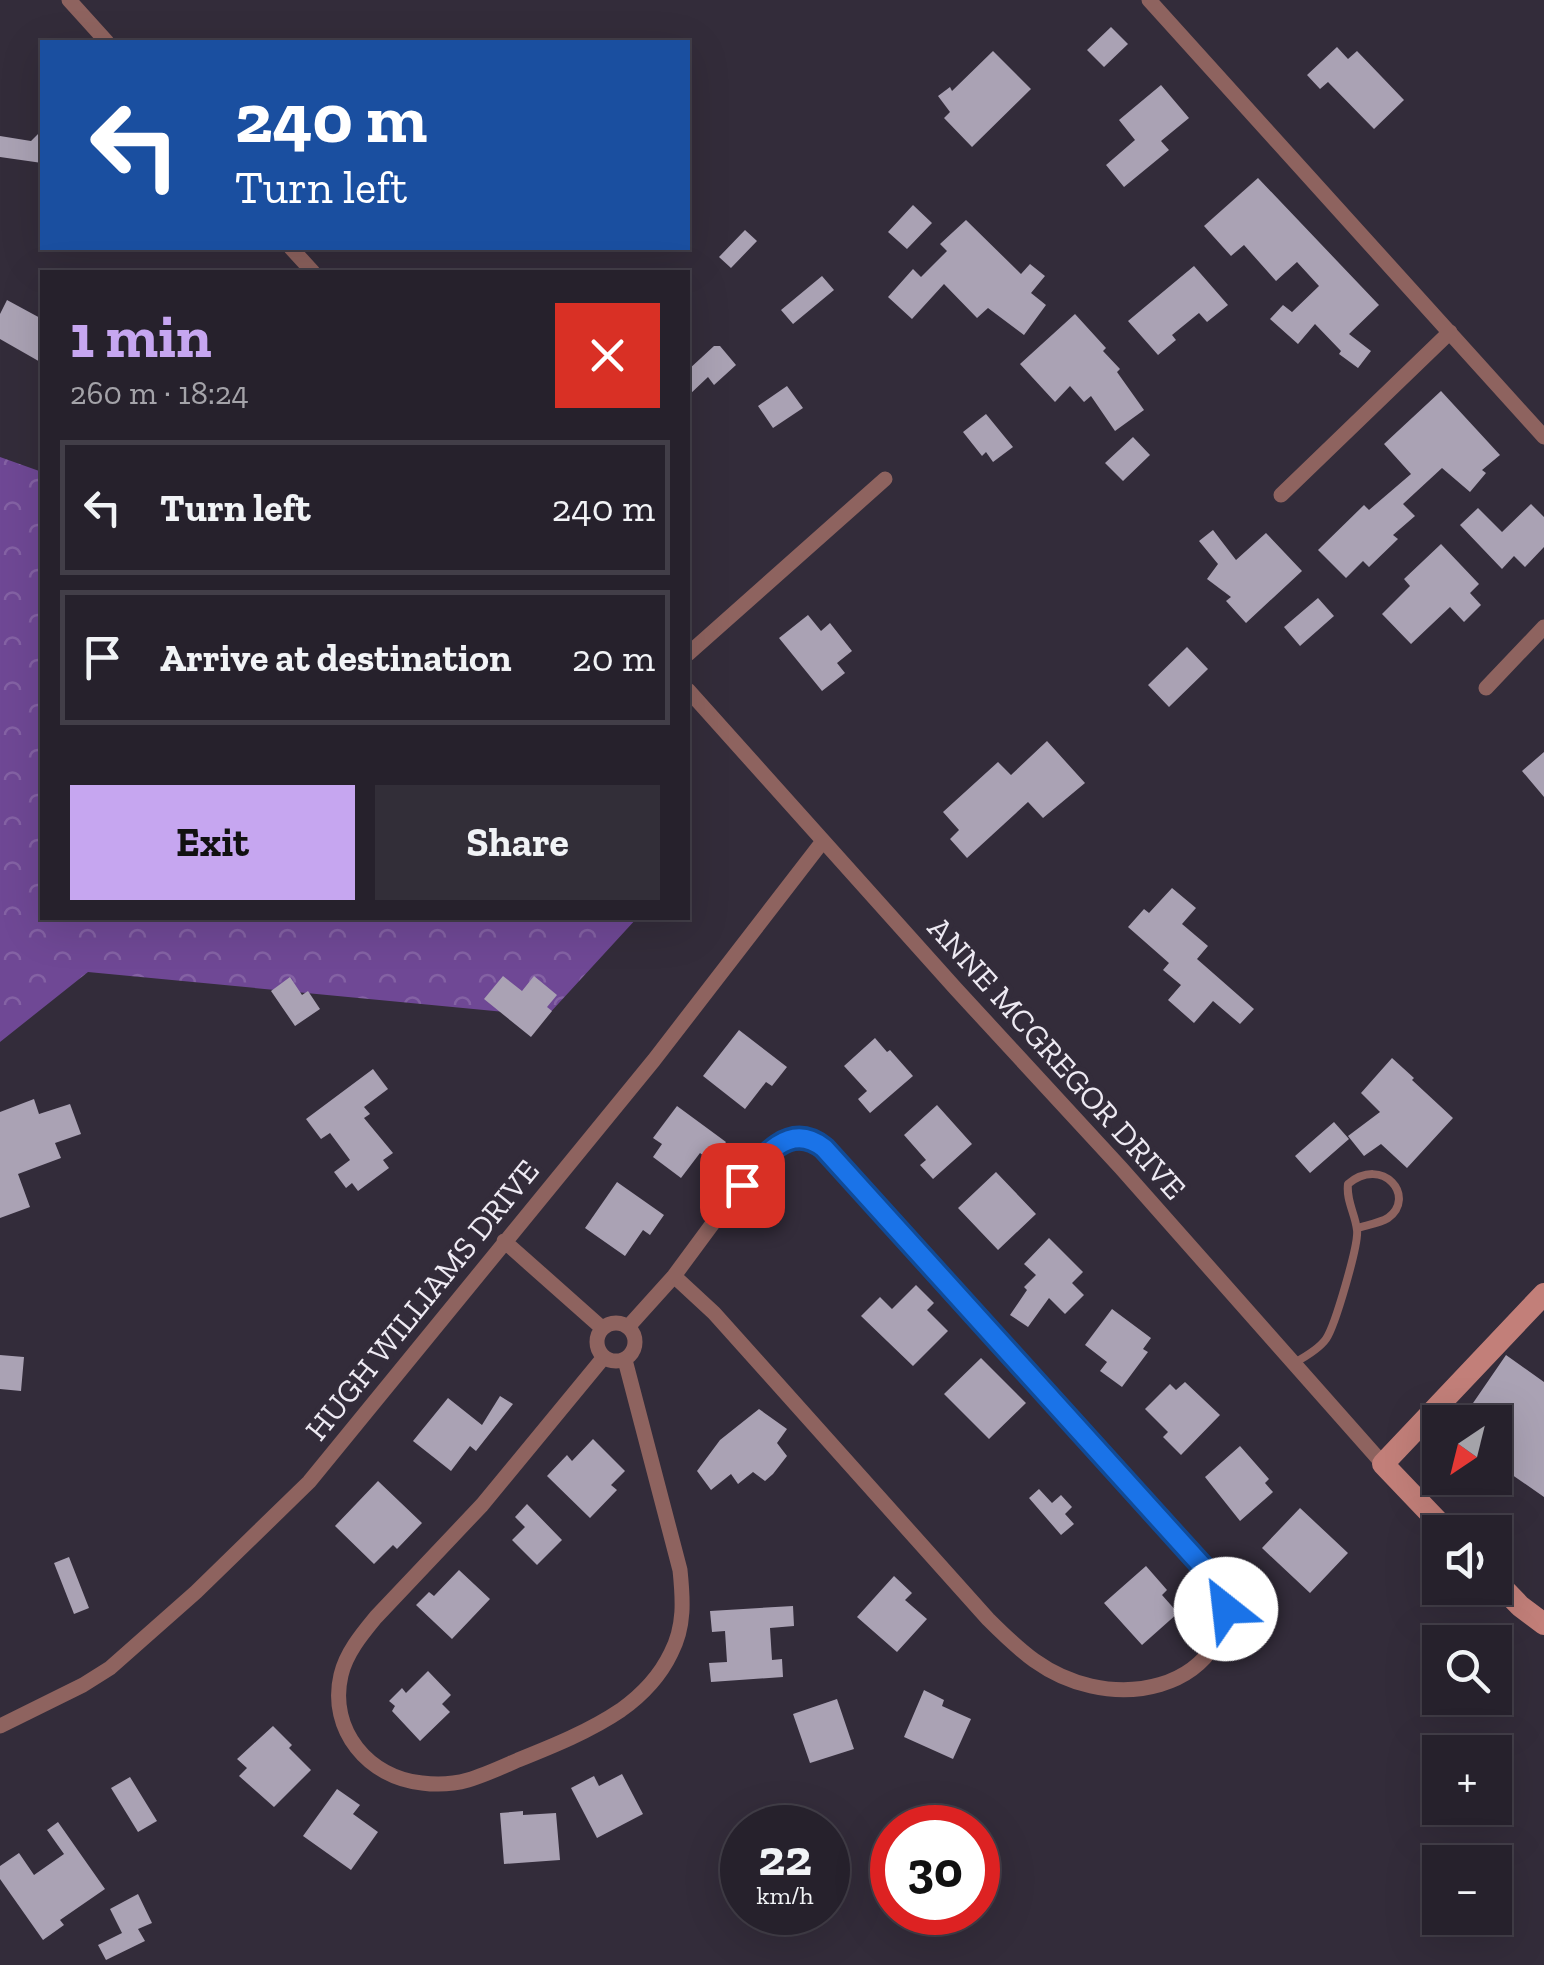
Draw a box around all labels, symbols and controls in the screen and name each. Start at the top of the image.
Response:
text: 240 m [235,76,427,160]
icon: left [70,80,200,210]
text: Turn left [235,161,407,215]
text: 1 min [70,300,212,372]
button: close [555,303,660,408]
text: 260 m · 18:24 [70,374,249,412]
icon: left [75,480,130,535]
text: Turn left [160,485,311,531]
text: 240 m [552,485,655,531]
icon: arrive [75,630,130,685]
text: Arrive at destination [160,635,511,681]
text: 20 m [572,635,655,681]
button: Exit [70,785,355,900]
button: Share [375,785,660,900]
street label: ANNE MCGREGOR DRIVE [920,909,1194,1207]
pin [700,1143,785,1228]
street label: HUGH WILLIAMS DRIVE [297,1152,547,1448]
icon: arrive [715,1158,770,1213]
north arrow [1422,1405,1512,1495]
map controls [1422,1405,1512,1935]
button: sound [1422,1515,1512,1605]
position arrow [1174,1557,1278,1661]
button: search [1422,1625,1512,1715]
button: + [1422,1735,1512,1825]
speed limit sign: 30 [870,1805,1000,1935]
text: 22 [758,1828,812,1888]
button: − [1422,1845,1512,1935]
text: km/h [756,1880,814,1910]

